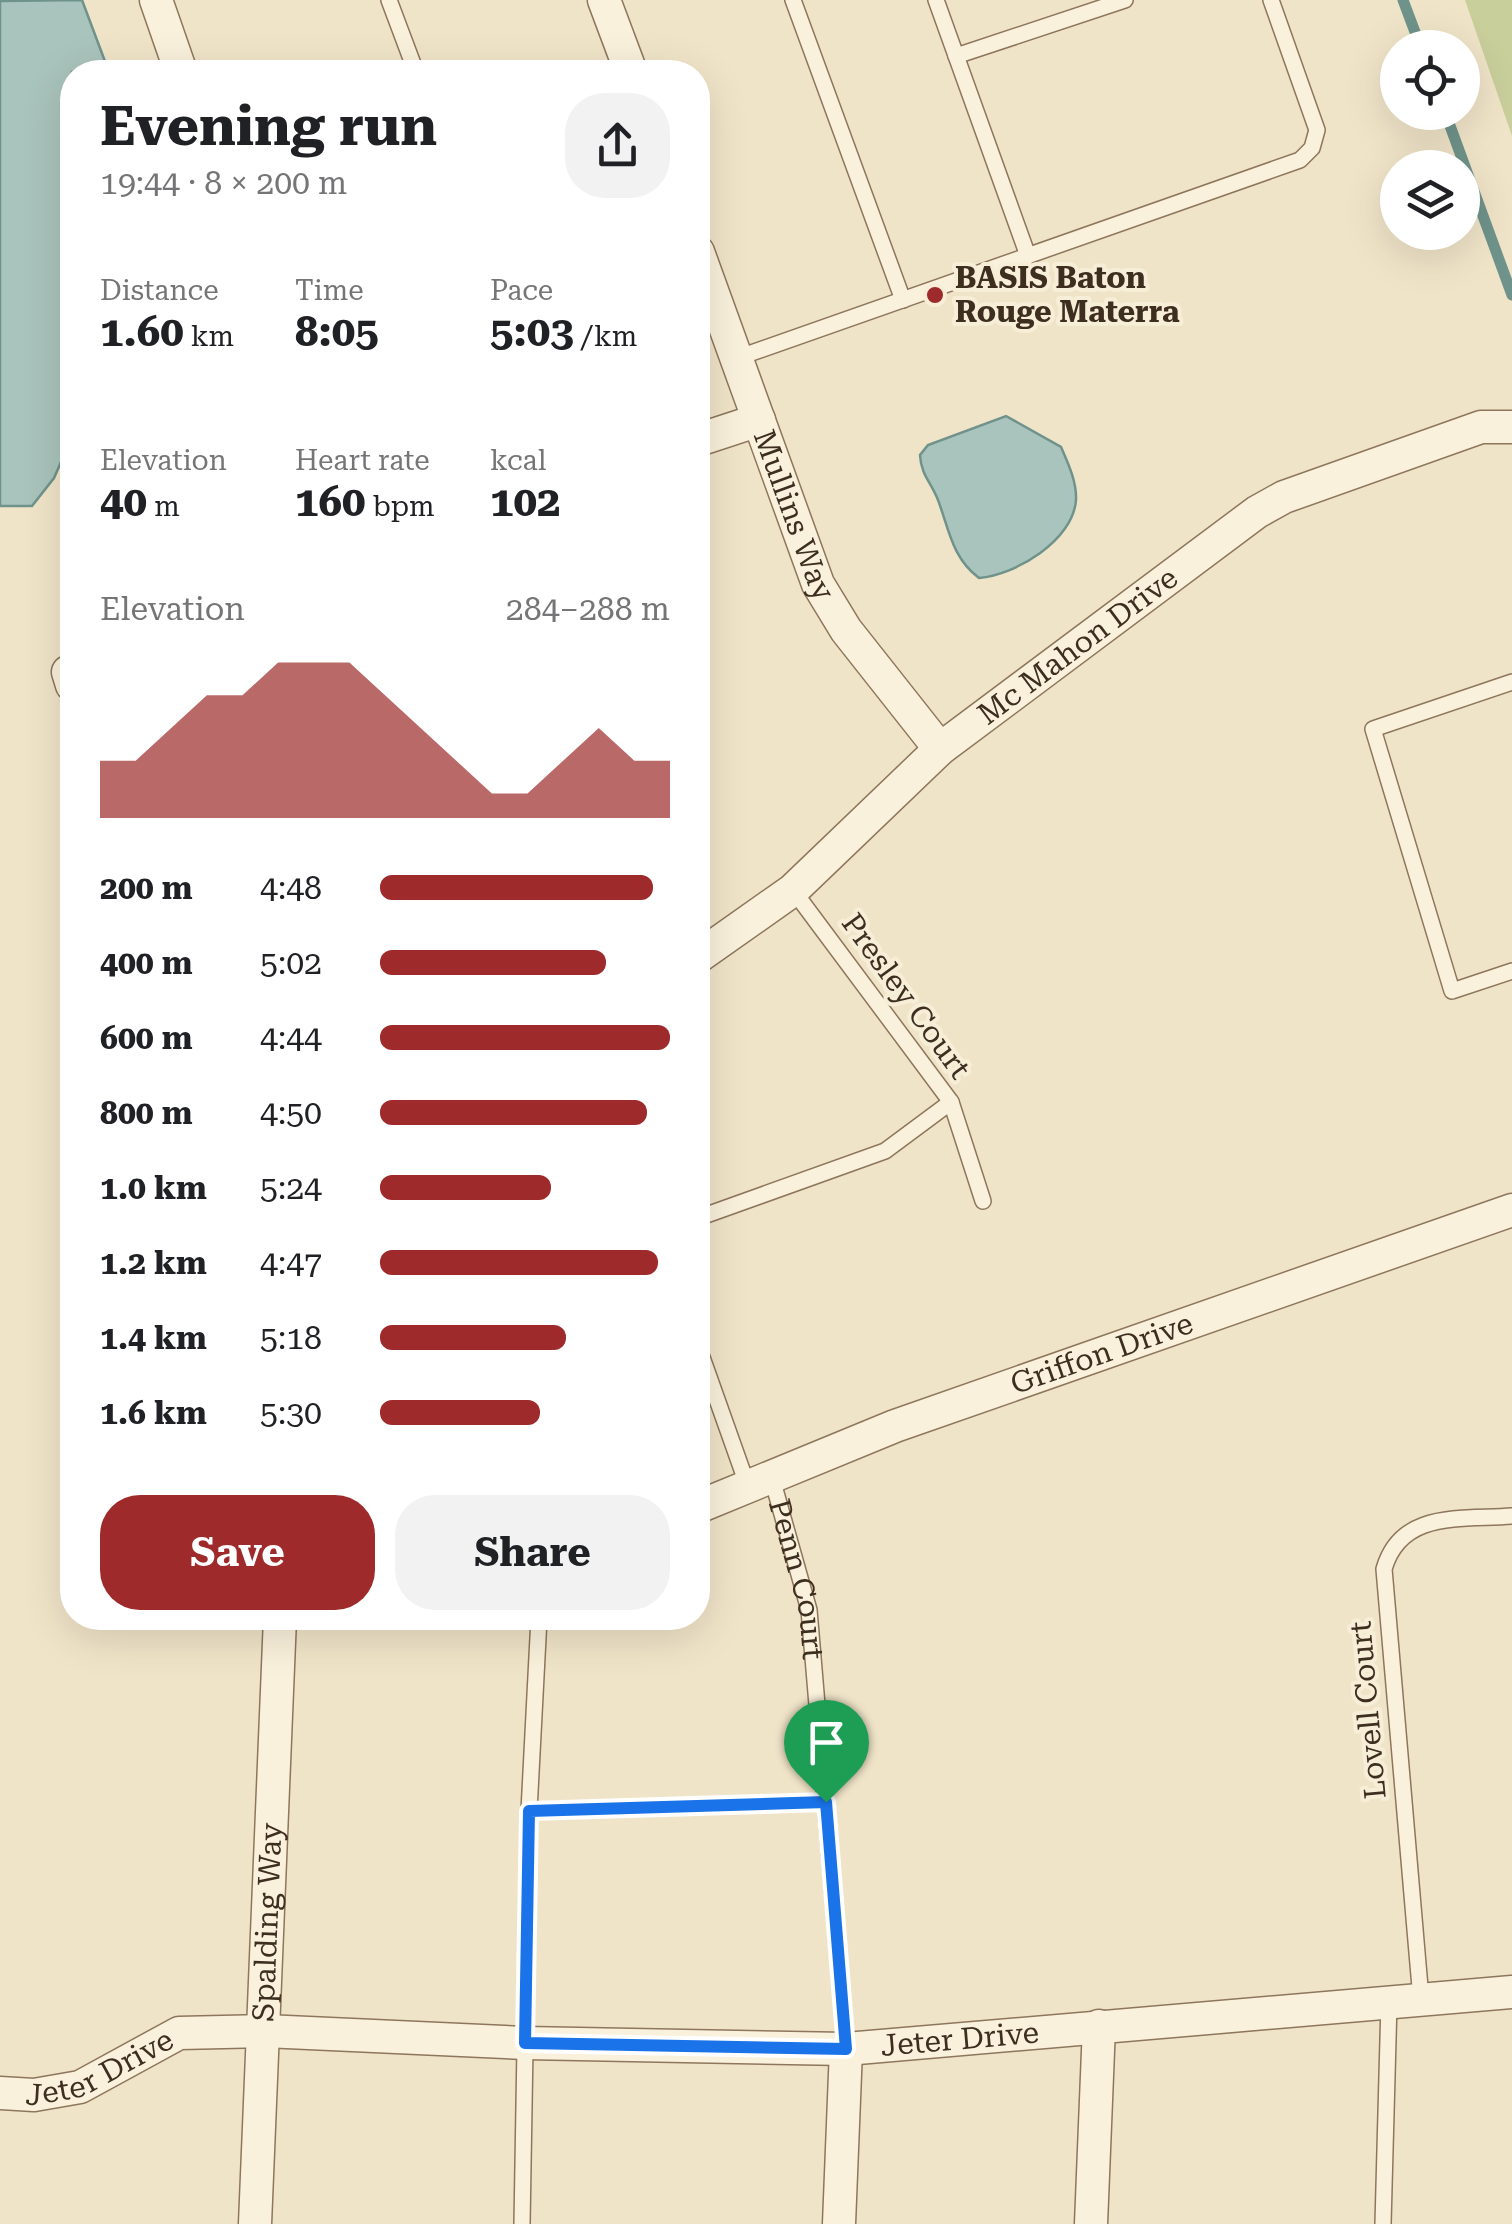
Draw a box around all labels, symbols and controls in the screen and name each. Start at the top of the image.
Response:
map controls [1380,30,1480,250]
button: locate [1380,30,1480,130]
button: share [565,93,670,198]
text: Evening run [100,94,437,158]
button: layers [1380,150,1480,250]
text: 19:44 · 8 × 200 m [100,164,347,202]
place label: BASIS Baton Rouge Materra [955,260,1180,329]
text: Distance [100,274,219,307]
text: Time [295,274,364,307]
text: Pace [490,274,553,307]
marker: BASIS Baton Rouge Materra [924,284,946,306]
text: 1.60 [100,307,184,356]
text: 8:05 [295,307,379,356]
text: 5:03 [490,307,574,356]
text: km [184,320,234,353]
text: /km [574,320,637,353]
street label: Mullins Way [747,425,842,607]
text: Elevation [100,444,227,477]
text: Heart rate [295,444,430,477]
text: kcal [490,444,546,477]
text: 40 [100,477,147,526]
text: 160 [295,477,366,526]
text: 102 [490,477,561,526]
text: m [147,490,180,523]
text: bpm [366,490,435,523]
street label: Mc Mahon Drive [971,560,1184,732]
text: Elevation [100,590,245,628]
text: 284–288 m [506,590,670,628]
text: 200 m [100,869,193,907]
text: 4:48 [260,869,322,907]
street label: Presley Court [835,906,978,1085]
text: 400 m [100,944,193,982]
text: 5:02 [260,944,322,982]
text: 600 m [100,1019,193,1057]
text: 4:44 [260,1019,322,1057]
text: 800 m [100,1094,193,1132]
text: 4:50 [260,1094,322,1132]
text: 1.0 km [100,1169,207,1207]
text: 5:24 [260,1169,322,1207]
text: 1.2 km [100,1244,207,1282]
text: 4:47 [260,1244,322,1282]
street label: Griffon Drive [1006,1305,1197,1401]
text: 1.4 km [100,1319,207,1357]
text: 5:18 [260,1319,322,1357]
text: 1.6 km [100,1394,207,1432]
text: 5:30 [260,1394,322,1432]
button: Save [100,1495,375,1610]
button: Share [395,1495,670,1610]
street label: Penn Court [762,1495,831,1661]
street label: Lovell Court [1342,1620,1393,1800]
pin [784,1700,869,1803]
icon: arrive [799,1715,854,1770]
street label: Spalding Way [245,1822,289,2022]
street label: Jeter Drive [879,2015,1040,2063]
street label: Jeter Drive [25,2022,179,2112]

